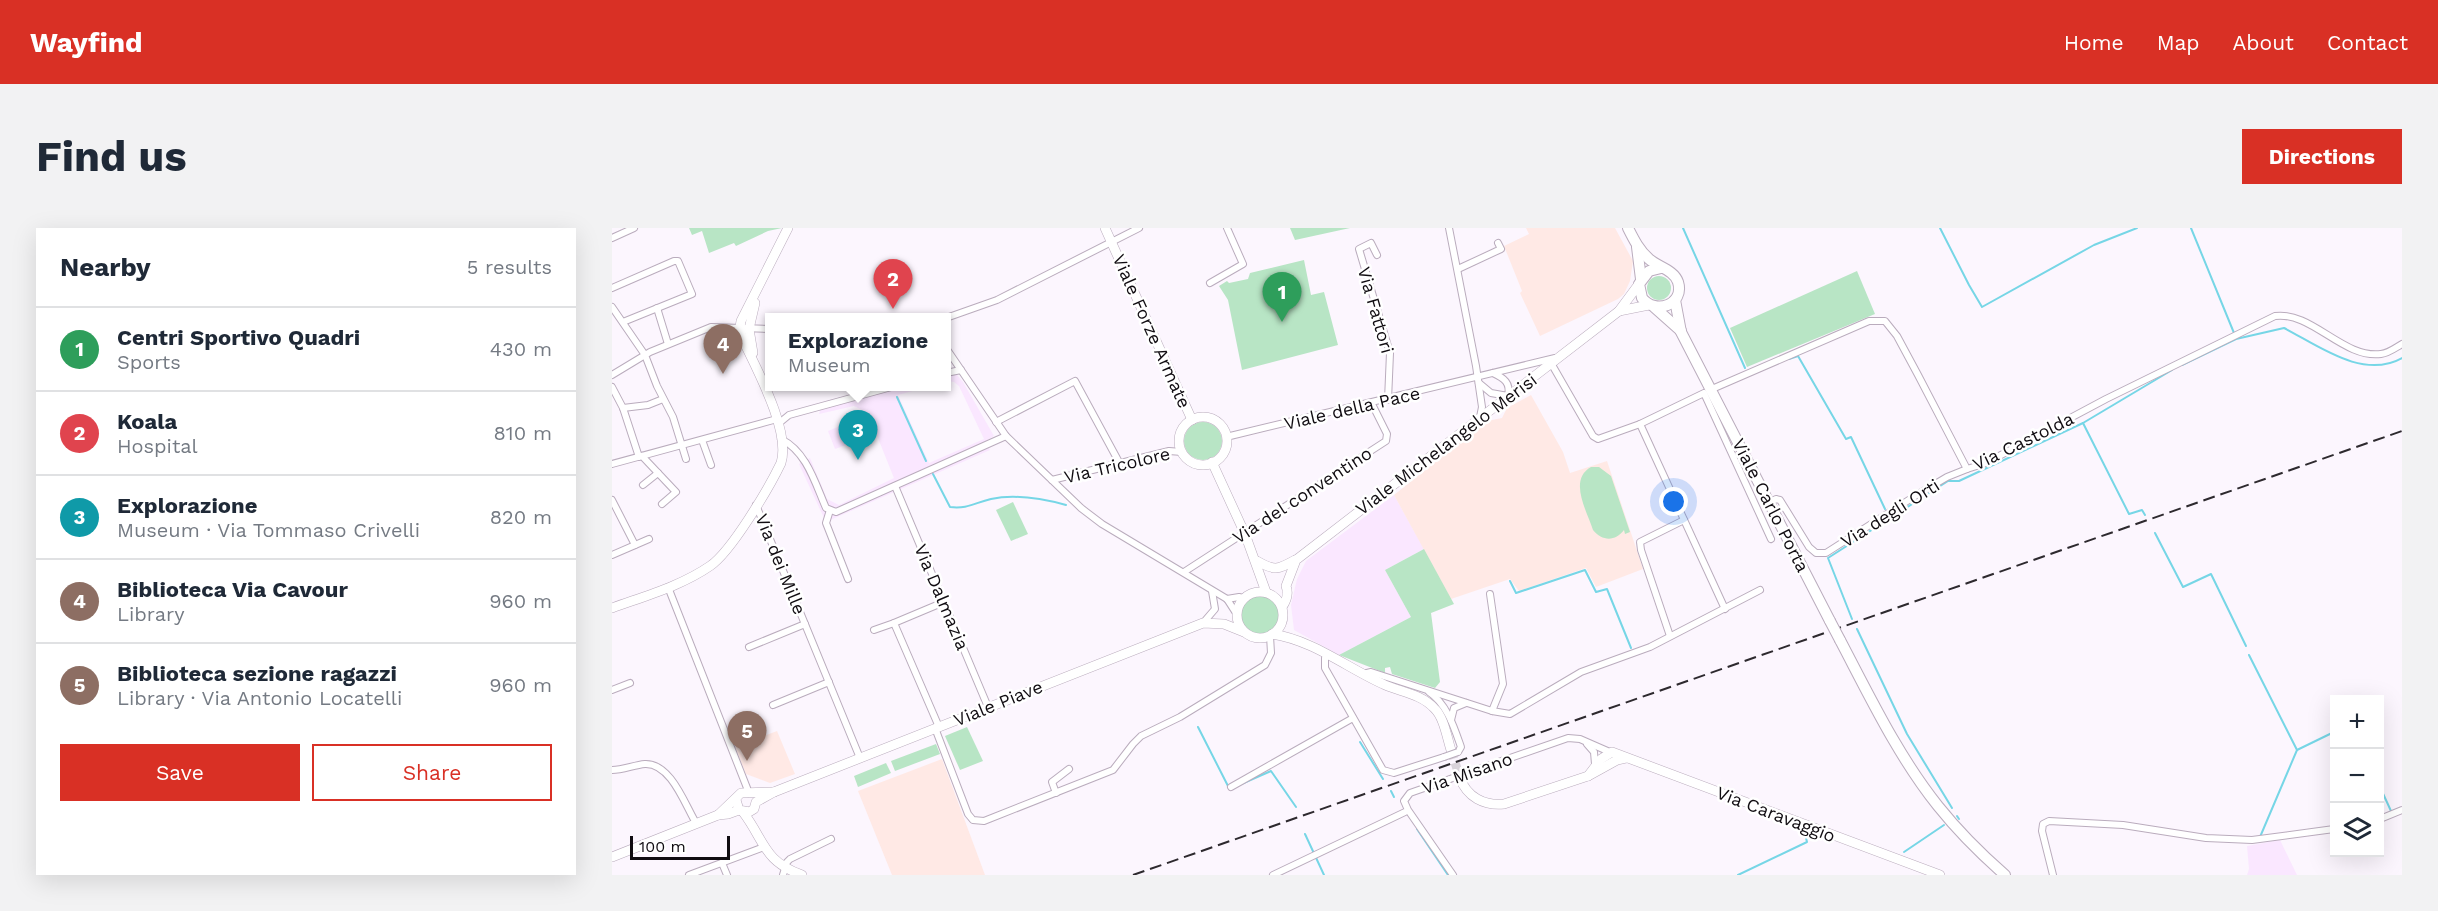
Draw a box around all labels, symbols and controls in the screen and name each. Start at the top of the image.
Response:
text: Wayfind [30,26,143,59]
text: Home [2064,30,2124,55]
text: Map [2157,30,2200,55]
text: About [2233,30,2294,55]
text: Contact [2327,30,2408,55]
button: Directions [2242,129,2402,184]
text: Find us [36,132,187,181]
street label: Viale Forze Armate [1109,251,1195,411]
text: Nearby [60,252,151,282]
text: 5 results [467,255,552,279]
pin: 2 [874,260,912,309]
street label: Via Fattori [1354,264,1398,356]
pin: 1 [1262,272,1302,322]
popup [765,313,951,391]
pin: 4 [704,324,742,374]
text: Centri Sportivo Quadri [117,325,360,350]
text: Explorazione [788,328,928,353]
text: 1 [75,337,84,361]
text: 430 m [490,337,552,361]
text: Sports [117,350,181,374]
text: Museum [788,353,871,377]
street label: Viale Michelangelo Merisi [1351,369,1541,519]
street label: Viale della Pace [1282,382,1422,434]
street label: Via Castolda [1969,408,2077,474]
text: Koala [117,409,177,434]
pin: 3 [838,410,878,460]
text: 2 [74,421,85,445]
text: 810 m [494,421,552,445]
text: Hospital [117,434,198,458]
street label: Viale Carlo Porta [1728,435,1814,575]
street label: Via del conventino [1228,442,1376,548]
street label: Via Tricolore [1062,443,1172,487]
street label: Via degli Orti [1837,474,1943,552]
your location [1659,487,1688,516]
text: Explorazione [117,493,257,518]
text: 3 [74,505,85,529]
text: 820 m [490,505,552,529]
street label: Via dei Mille [751,511,811,617]
text: Museum · Via Tommaso Crivelli [117,518,420,542]
street label: Via Dalmazia [910,541,974,653]
text: Biblioteca Via Cavour [117,577,348,602]
text: 4 [73,589,86,613]
text: 960 m [489,589,552,613]
text: Library [117,602,185,626]
text: Biblioteca sezione ragazzi [117,661,397,686]
text: 5 [74,673,85,697]
text: 960 m [489,673,552,697]
street label: Viale Piave [950,676,1046,730]
text: Library · Via Antonio Locatelli [117,686,402,710]
map controls [2330,695,2384,857]
button: + [2330,695,2384,749]
pin: 5 [728,712,766,761]
button: Save [60,744,300,801]
button: Share [312,744,552,801]
street label: Via Misano [1419,748,1515,798]
button: − [2330,749,2384,803]
street label: Via Caravaggio [1713,782,1839,846]
button: layers [2330,803,2384,857]
scale bar [630,833,730,860]
text: 100 m [639,837,686,856]

